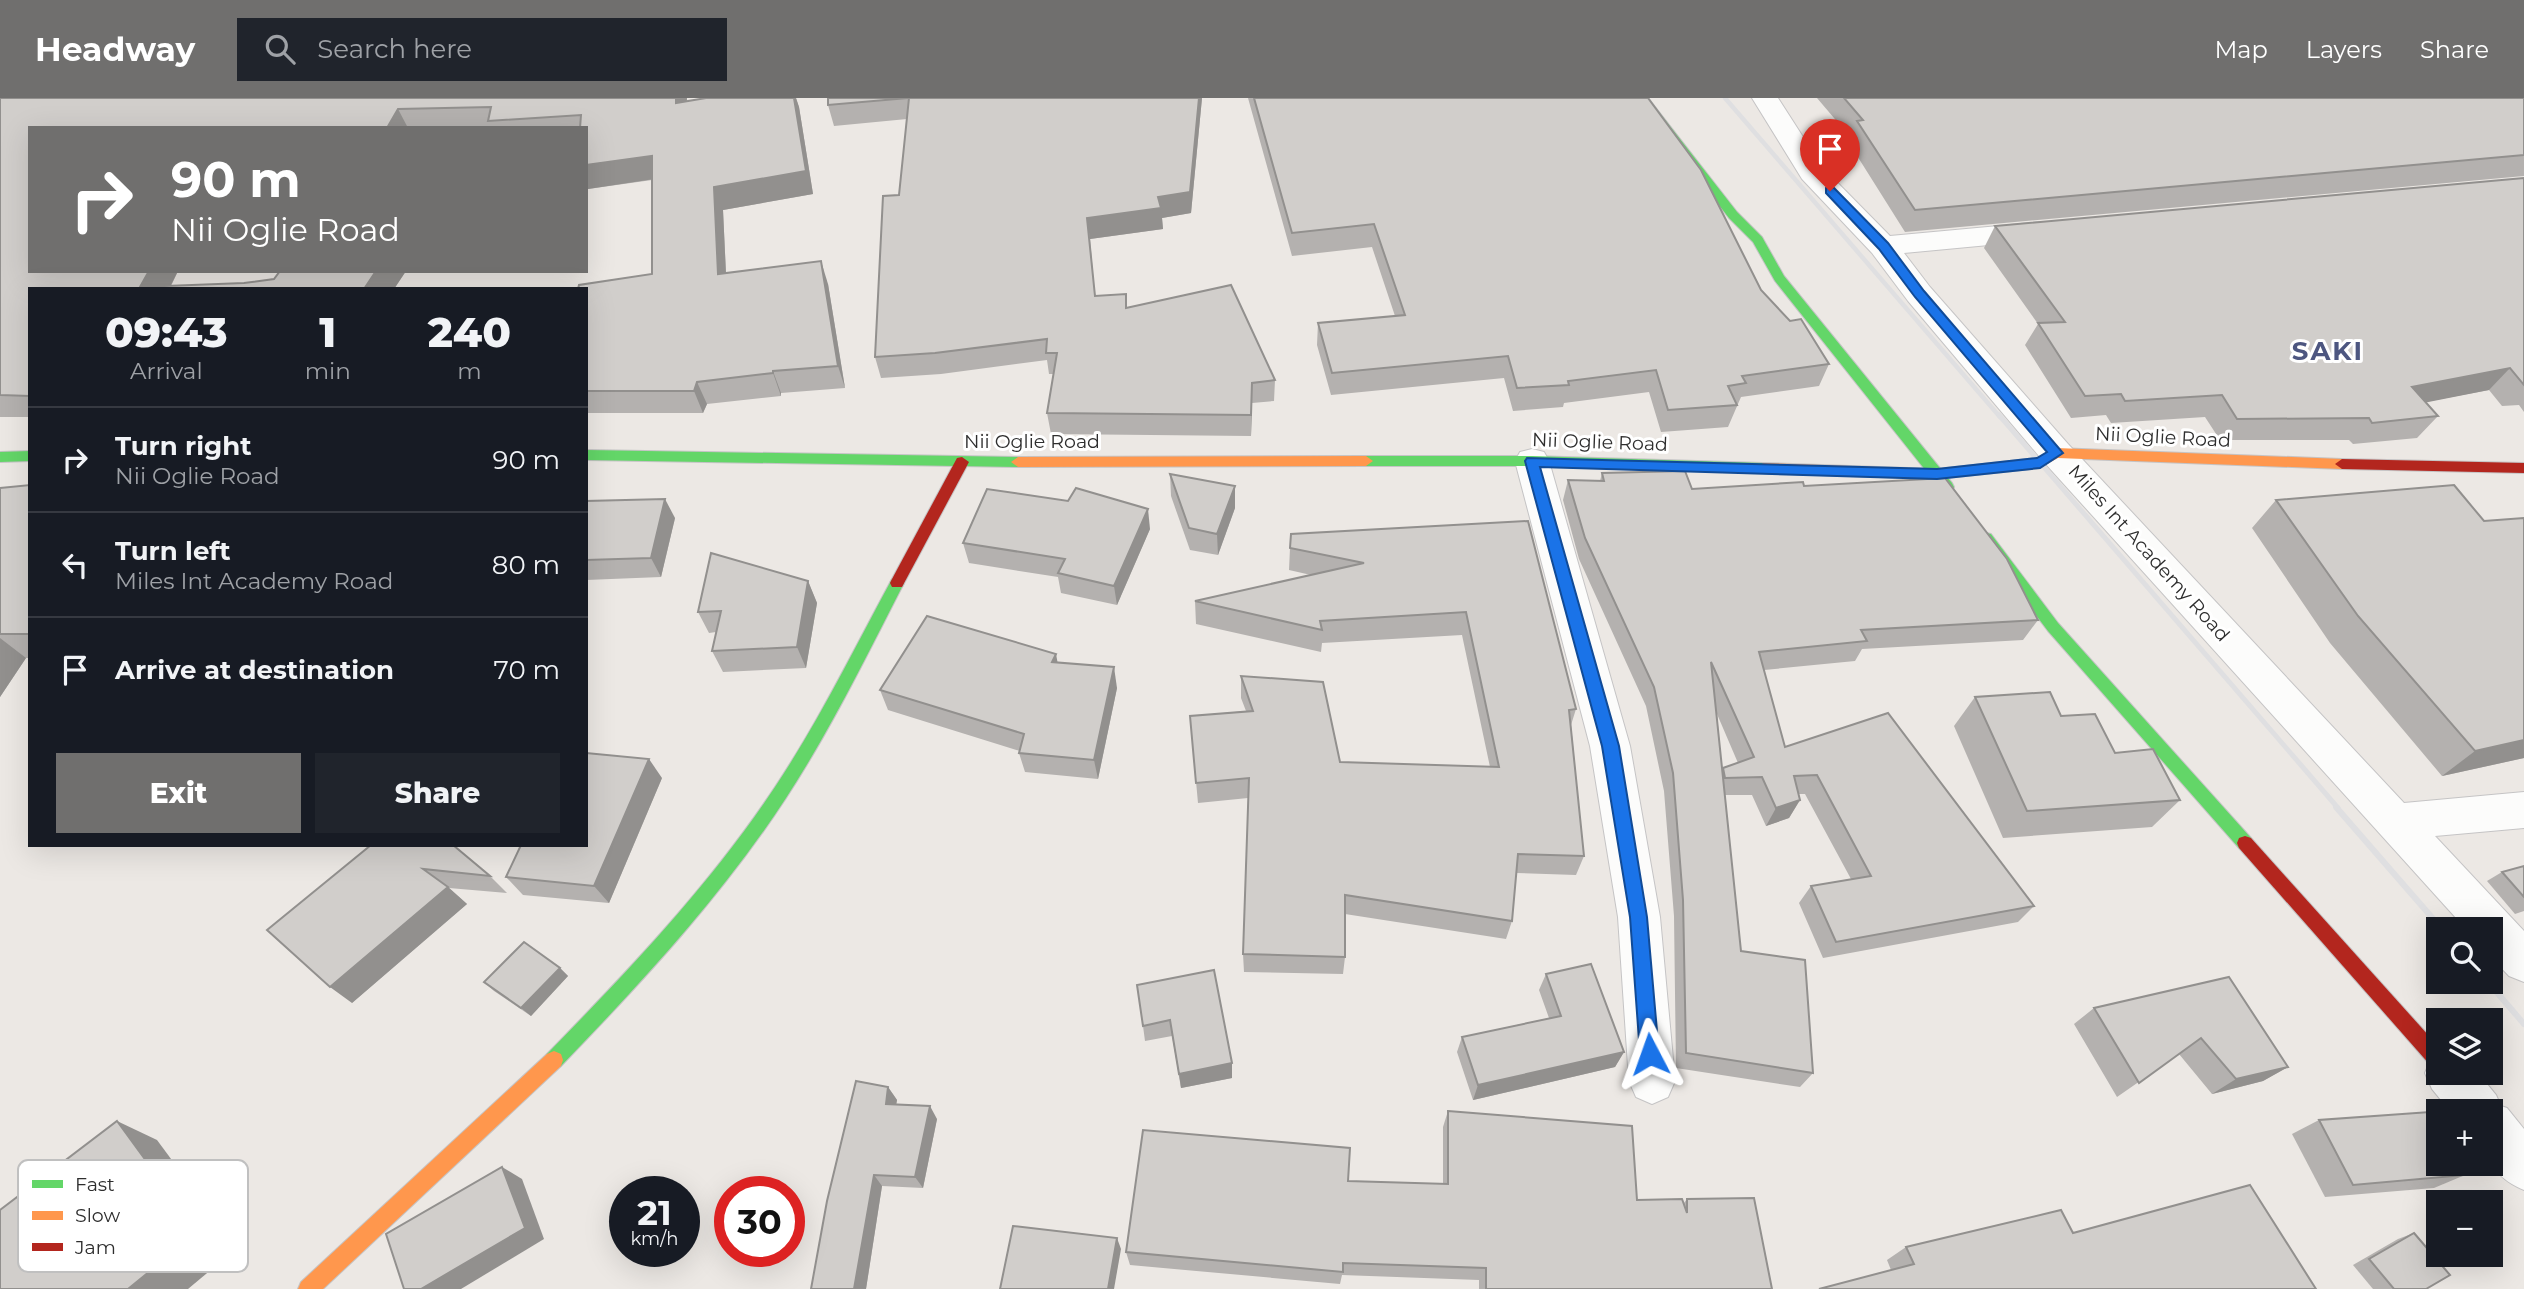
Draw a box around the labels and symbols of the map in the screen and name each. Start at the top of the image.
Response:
pin [1800,119,1860,191]
district label: SAKI [2292,335,2364,367]
street label: Nii Oglie Road [2095,422,2231,452]
street label: Nii Oglie Road [1532,428,1668,456]
street label: Nii Oglie Road [964,430,1100,453]
street label: Miles Int Academy Road [2064,460,2234,646]
position arrow [1613,1017,1687,1091]
legend [18,1160,248,1272]
text: Fast [75,1173,115,1196]
speed limit sign: 30 [714,1176,805,1267]
text: Slow [75,1204,120,1227]
text: Jam [74,1236,116,1259]

